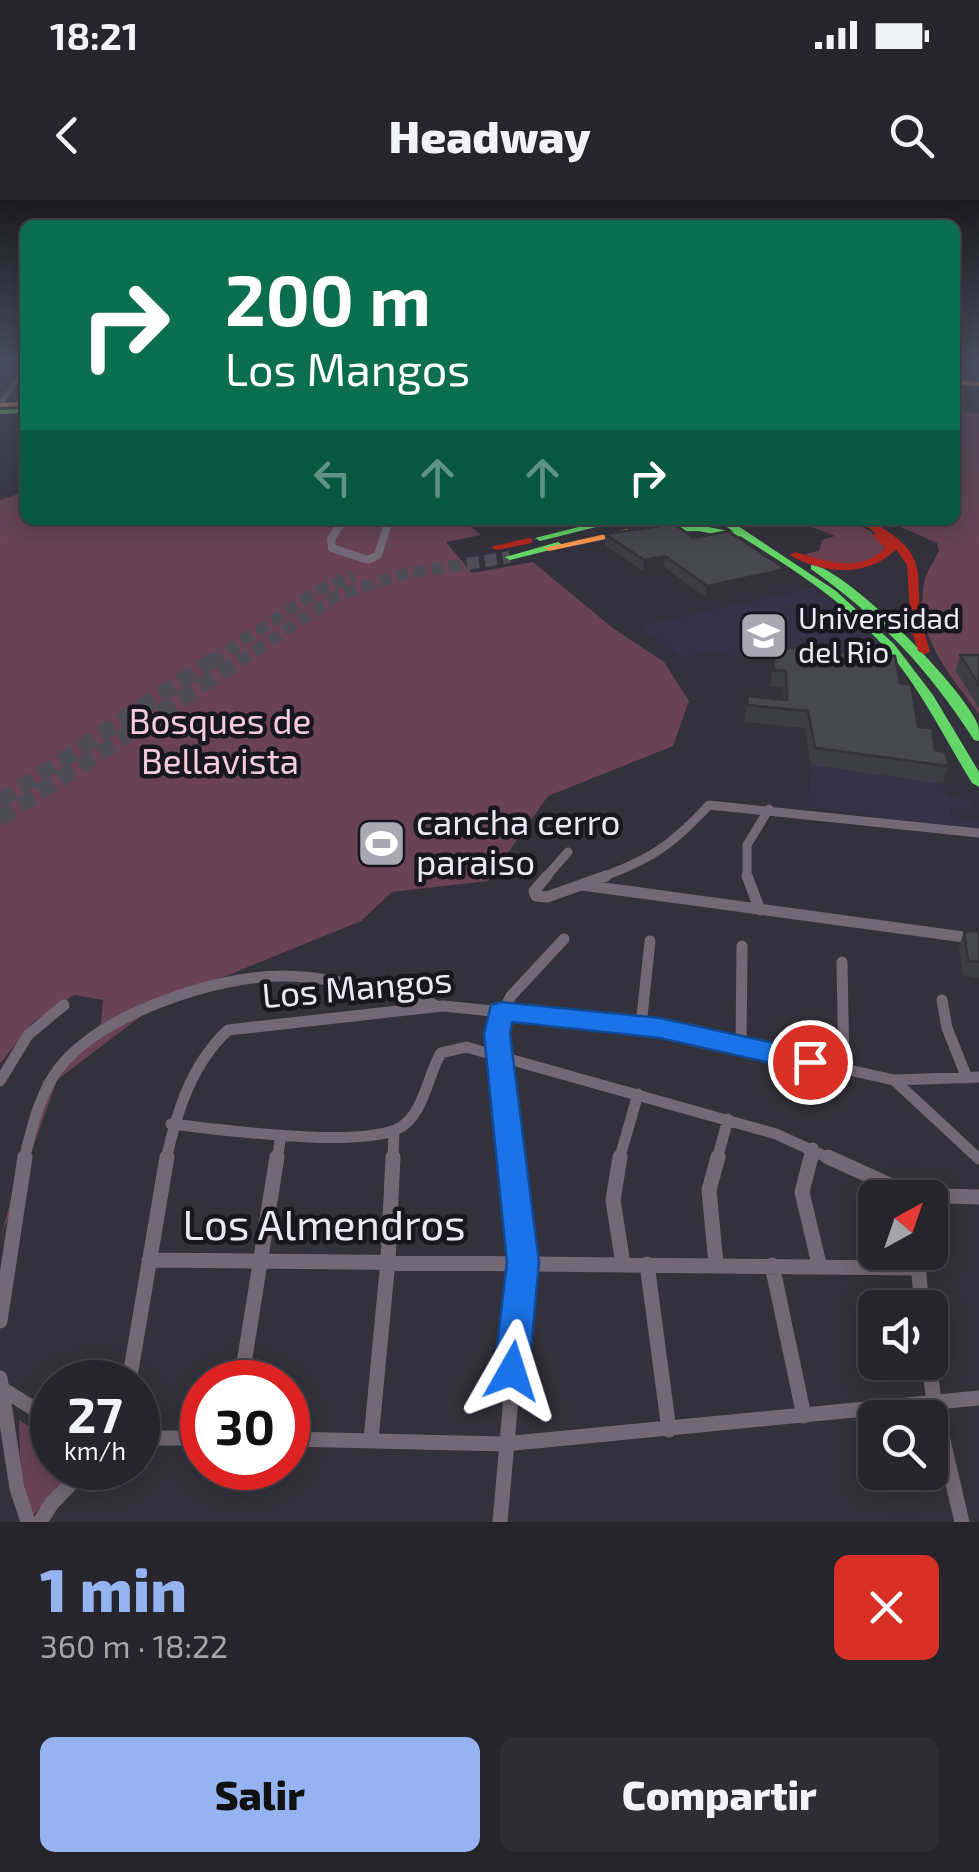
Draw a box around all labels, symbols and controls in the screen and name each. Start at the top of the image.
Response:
text: 18:21 [50,12,138,58]
icon: back [40,108,95,163]
text: Headway [388,108,591,162]
icon: search [884,108,939,163]
text: 200 m [225,256,431,340]
icon: right [60,260,190,390]
text: Los Mangos [225,341,470,395]
icon: left [305,450,360,505]
icon: ahead [410,450,465,505]
icon: ahead [515,450,570,505]
icon: right [620,450,675,505]
place label: Universidad del Rio [798,599,960,669]
school or university icon: Universidad del Rio [737,610,789,662]
park label: Bosques de Bellavista [129,699,311,781]
place label: cancha cerro paraiso [416,800,620,882]
sports icon: cancha cerro paraiso [355,817,407,869]
street label: Los Mangos [260,957,454,1015]
pin [768,1020,853,1105]
icon: arrive [783,1035,838,1090]
north arrow [858,1180,948,1270]
map controls [858,1180,948,1490]
street label: Los Almendros [183,1198,465,1248]
button: sound [858,1290,948,1380]
position arrow [460,1319,564,1423]
speed limit sign: 30 [180,1360,310,1490]
text: 27 [67,1383,123,1443]
button: search [858,1400,948,1490]
text: km/h [64,1435,126,1465]
text: 1 min [40,1552,187,1624]
button: close [834,1555,939,1660]
text: 360 m · 18:22 [40,1626,228,1664]
button: Salir [40,1737,480,1852]
button: Compartir [500,1737,939,1852]

